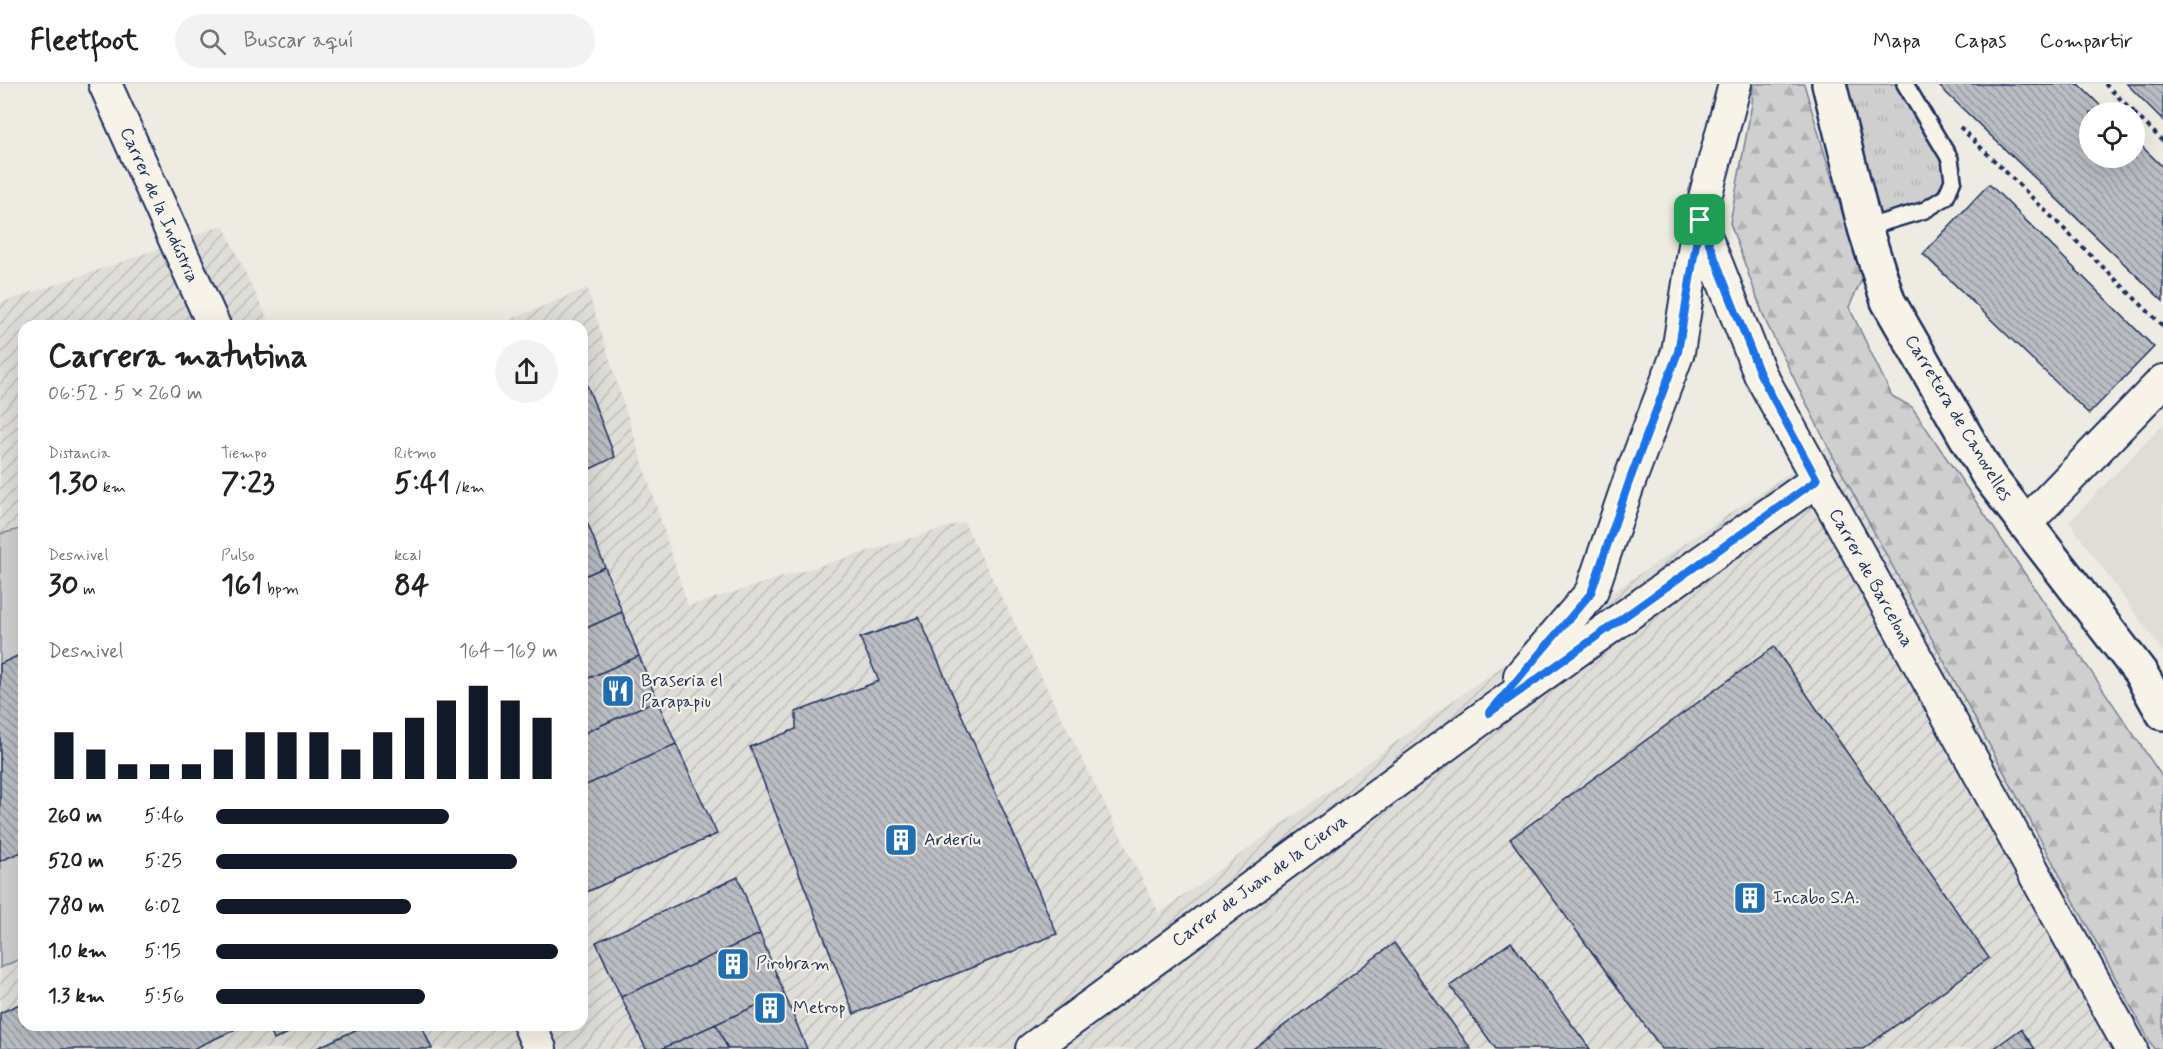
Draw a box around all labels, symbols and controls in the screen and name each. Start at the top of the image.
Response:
search box [175,14,595,68]
text: Fleetfoot [30,23,139,60]
icon: search [196,25,229,58]
text: Buscar aquí [244,27,354,55]
text: Mapa [1873,27,1921,55]
text: Capas [1954,27,2007,55]
text: Compartir [2040,27,2133,55]
map controls [2079,102,2145,168]
button: locate [2079,102,2145,168]
street label: Carrer de la Indústria [114,124,204,286]
pin [1674,194,1725,245]
icon: arrive [1683,203,1716,236]
street label: Carretera de Canovelles [1899,330,2017,506]
text: Carrera matutina [48,335,308,379]
button: share [495,340,558,403]
text: 06:52 · 5 × 260 m [48,380,203,407]
text: Distancia [48,443,110,464]
text: Tiempo [221,443,267,464]
text: Ritmo [394,443,436,464]
text: 1.30 [48,464,98,503]
text: 7:23 [221,464,275,503]
text: 5:41 [394,464,450,503]
text: km [98,477,126,498]
text: /km [450,477,485,498]
street label: Carrer de Barcelona [1823,504,1919,652]
text: Desnivel [48,545,108,566]
text: Pulso [221,545,255,566]
text: kcal [394,545,421,566]
text: 30 [48,566,79,605]
text: 161 [221,566,263,605]
text: 84 [394,566,429,605]
text: m [79,579,96,600]
text: bpm [263,579,299,600]
text: Desnivel [48,638,123,665]
text: 164–169 m [459,638,558,665]
place label: Braseria el Parapapiu [641,669,723,714]
restaurant icon: Braseria el Parapapiu [600,673,636,709]
text: 260 m [48,803,102,830]
text: 5:46 [144,803,184,830]
street label: Carrer de Juan de la Cierva [1167,809,1353,953]
building icon: Arderiu [883,822,919,858]
place label: Arderiu [924,828,981,852]
text: 520 m [48,848,104,875]
text: 5:25 [144,848,182,875]
building icon: Incabo S.A. [1732,880,1768,916]
place label: Incabo S.A. [1773,886,1859,910]
text: 780 m [48,893,104,920]
text: 6:02 [144,893,181,920]
text: 1.0 km [48,938,107,965]
text: 5:15 [144,938,181,965]
building icon: Pirobram [715,946,751,982]
place label: Pirobram [756,952,830,976]
text: 1.3 km [48,983,105,1010]
text: 5:56 [144,983,184,1010]
building icon: Metrop [752,990,788,1026]
place label: Metrop [793,996,846,1020]

